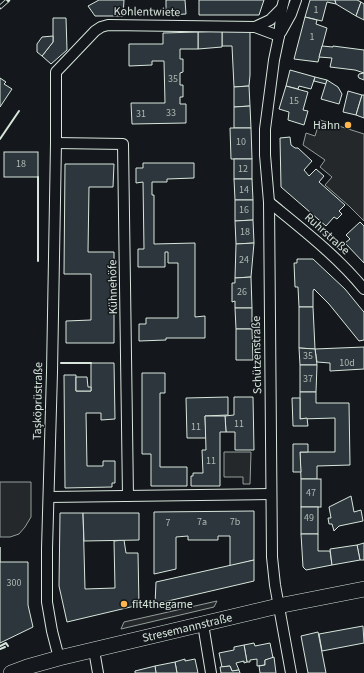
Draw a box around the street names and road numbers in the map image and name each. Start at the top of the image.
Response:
street label: Kohlentwiete [113,3,181,21]
street label: Ruhrstraße [301,209,353,259]
street label: Kühnehöfe [104,259,122,314]
street label: Schützenstraße [248,316,266,394]
street label: Taşköprüstraße [29,362,47,440]
street label: Stresemannstraße [140,609,234,646]

